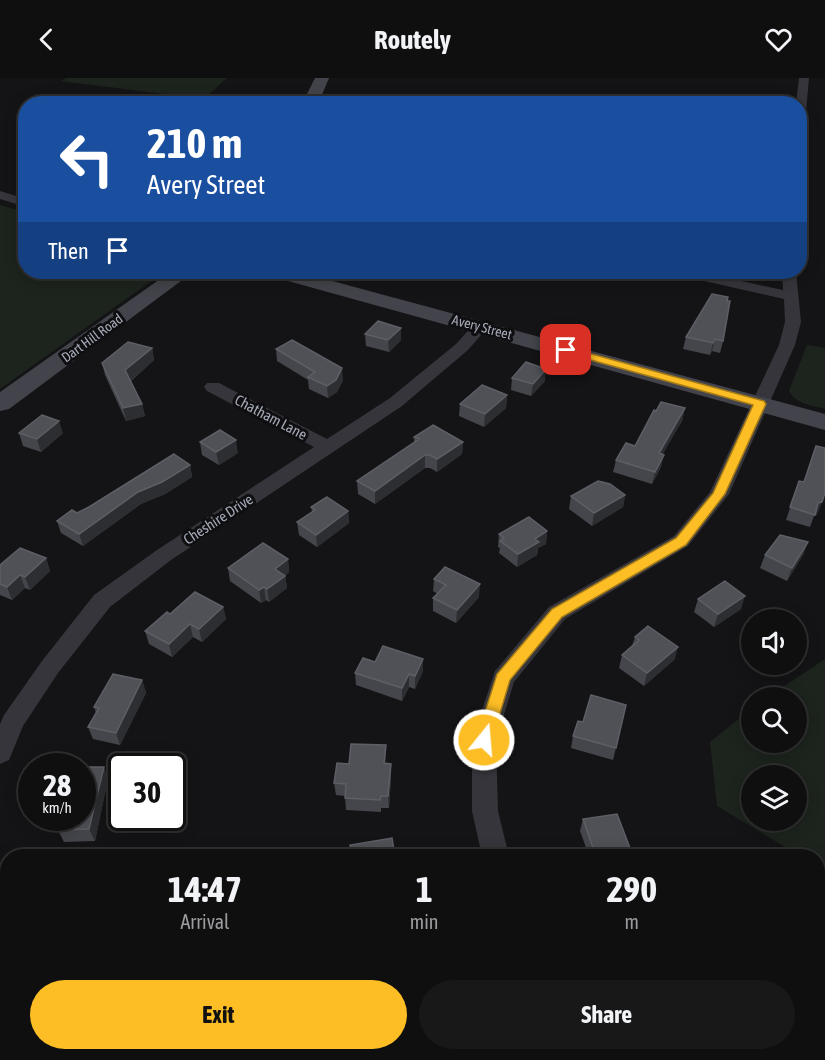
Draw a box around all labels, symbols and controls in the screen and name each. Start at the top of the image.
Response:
icon: back [30,23,63,56]
icon: heart [762,23,795,56]
text: Routely [374,24,451,55]
text: 210 m [147,119,242,167]
icon: left [48,120,126,198]
text: Avery Street [147,169,265,200]
icon: arrive [101,234,134,267]
text: Then [48,238,89,264]
street label: Dart Hill Road [58,310,126,366]
street label: Avery Street [450,311,514,343]
pin [540,324,591,375]
icon: arrive [549,333,582,366]
street label: Chatham Lane [232,391,310,443]
street label: Cheshire Drive [180,490,256,548]
map controls [741,609,807,831]
button: sound [741,609,807,675]
button: search [741,687,807,753]
position arrow [452,708,516,772]
speed limit sign: 30 [108,753,186,831]
button: layers [741,765,807,831]
text: 28 [43,768,71,802]
text: km/h [42,799,72,816]
text: 14:47 [168,868,242,910]
text: 1 [416,868,433,910]
text: 290 [606,868,657,910]
text: Arrival [180,910,229,933]
text: min [410,910,439,933]
text: m [625,910,639,933]
button: Exit [30,980,407,1049]
button: Share [419,980,795,1049]

